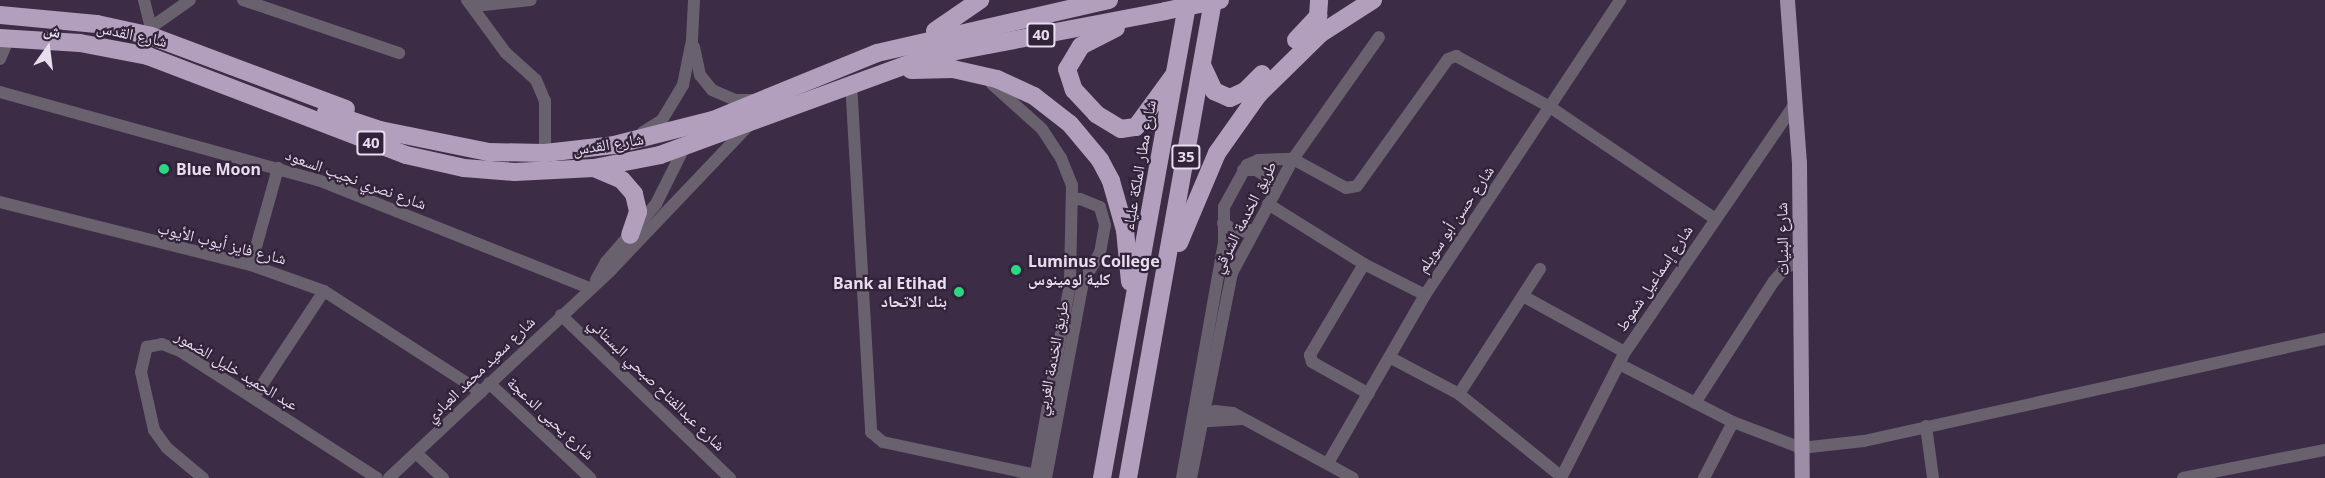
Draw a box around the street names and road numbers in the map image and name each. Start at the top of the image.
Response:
street label: شارع القدس [95,17,169,51]
road number: 40 [1026,23,1056,47]
street label: شارع مطار الملكة علياء [1118,99,1160,231]
street label: شارع القدس [571,129,645,159]
road number: 40 [356,131,386,155]
street label: شارع نصري نجيب السعود [283,145,429,213]
road number: 35 [1171,145,1201,169]
street label: طريق الخدمة الشرقي [1208,158,1280,276]
street label: شارع حسن أبو سويلم [1412,162,1498,276]
street label: شارع البنيات [1772,202,1792,276]
street label: شارع فايز أيوب الأيوب [156,218,288,268]
street label: شارع إسماعيل شموط [1611,221,1697,335]
street label: طريق الخدمة الغربي [1031,299,1073,417]
street label: شارع سعيد محمد العبادي [421,312,539,426]
street label: شارع عبدالفتاح صبحي البستاني [584,313,730,455]
street label: عبد الحميد خليل الضمور [172,326,302,414]
street label: شارع يحيى الدعجة [503,373,599,463]

